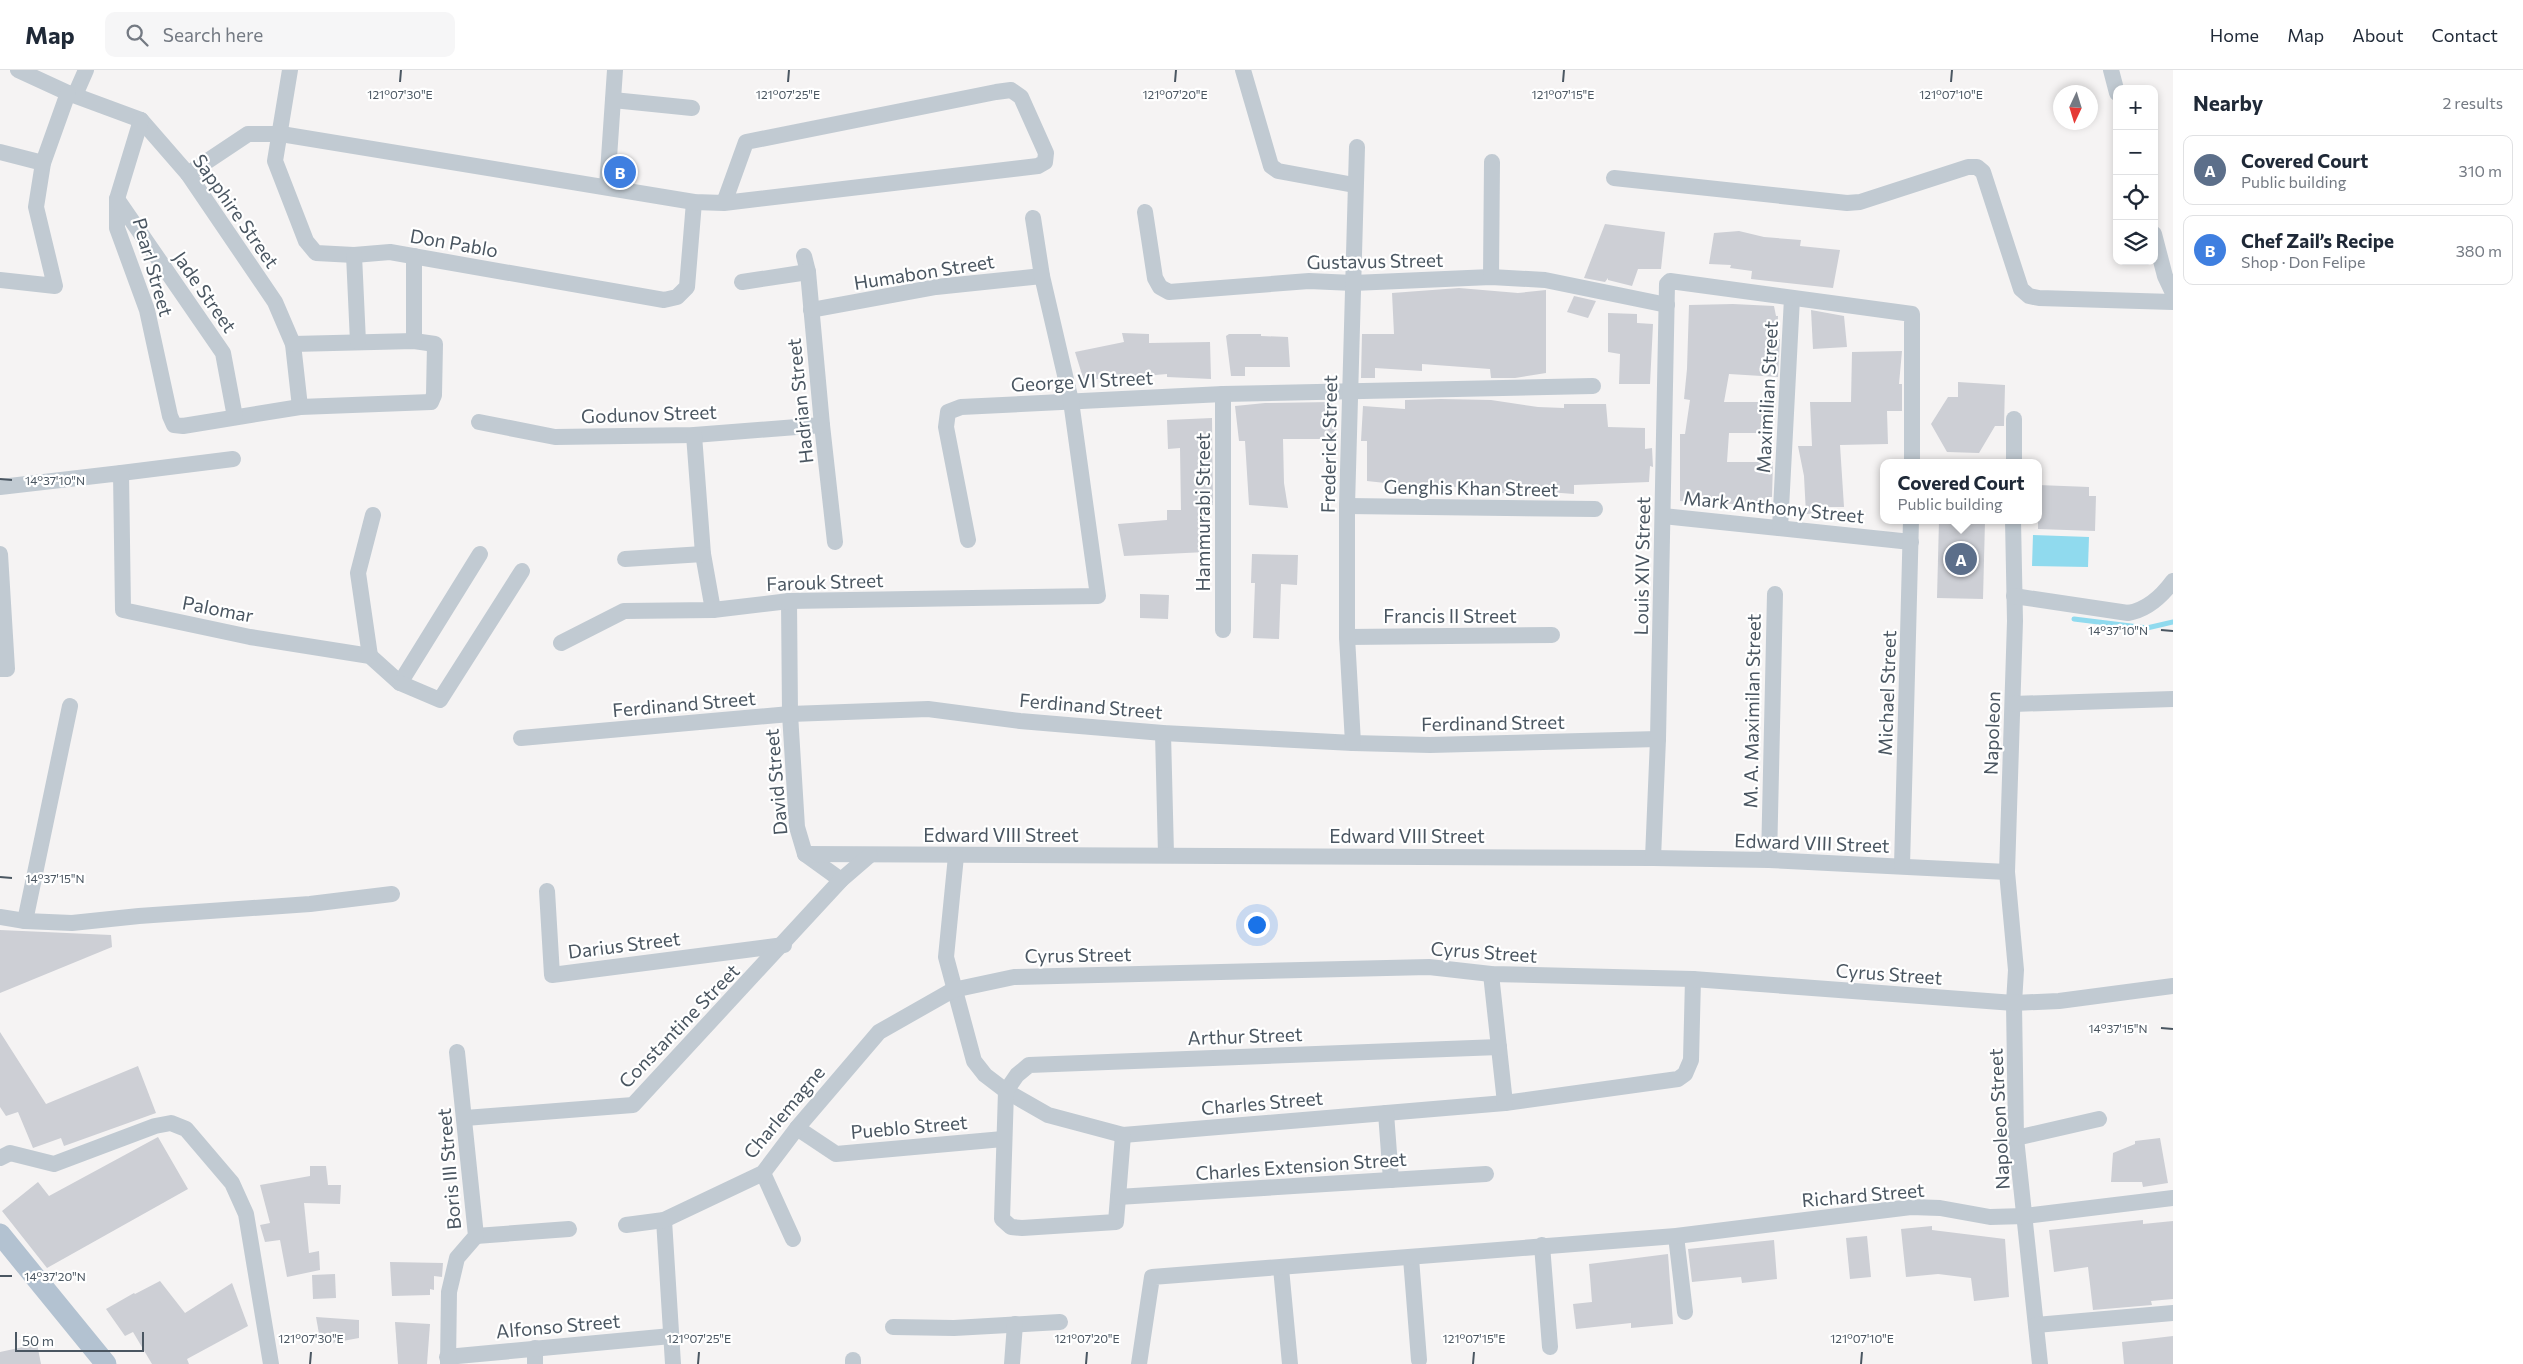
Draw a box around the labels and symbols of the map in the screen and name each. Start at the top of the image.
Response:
north arrow [2053,85,2098,130]
text: 121°07'30"E [367,87,433,101]
text: 121°07'25"E [756,87,820,101]
text: 121°07'20"E [1142,87,1208,101]
text: 121°07'15"E [1532,87,1594,101]
text: 121°07'10"E [1919,87,1983,101]
street label: Sapphire Street [189,149,284,272]
pin: B [604,153,636,191]
street label: Pearl Street [128,215,179,319]
street label: Don Pablo [408,223,500,262]
street label: Jade Street [169,247,242,337]
street label: Gustavus Street [1306,248,1444,273]
street label: Humabon Street [852,249,996,294]
street label: Maximilian Street [1751,320,1782,474]
street label: Hadrian Street [781,337,818,465]
street label: George VI Street [1010,365,1154,396]
street label: Frederick Street [1316,374,1341,513]
street label: Godunov Street [581,400,717,427]
street label: Hammurabi Street [1191,432,1214,591]
text: 14°37'10"N [25,473,85,487]
street label: Genghis Khan Street [1383,474,1559,501]
street label: Mark Anthony Street [1683,486,1866,527]
street label: Louis XIV Street [1629,496,1654,635]
pin: A [1945,540,1977,578]
street label: Farouk Street [766,568,884,595]
street label: Palomar [180,590,256,627]
street label: Francis II Street [1383,604,1517,627]
street label: M. A. Maximilan Street [1738,613,1765,809]
text: 14°37'10"N [2088,623,2148,637]
street label: Michael Street [1873,630,1900,756]
street label: Ferdinand Street [611,686,757,721]
street label: Ferdinand Street [1018,688,1164,723]
street label: Napoleon [1979,691,2004,775]
street label: Ferdinand Street [1421,710,1565,735]
street label: David Street [759,728,792,836]
street label: Edward VIII Street [923,823,1079,846]
street label: Edward VIII Street [1329,824,1485,847]
street label: Edward VIII Street [1734,828,1890,857]
text: 14°37'15"N [25,871,85,885]
your location [1244,912,1270,938]
street label: Darius Street [566,926,682,963]
street label: Cyrus Street [1430,936,1538,967]
street label: Cyrus Street [1024,942,1132,967]
street label: Cyrus Street [1835,958,1943,989]
street label: Constantine Street [614,959,744,1092]
text: 14°37'15"N [2088,1021,2148,1035]
street label: Arthur Street [1187,1022,1303,1049]
street label: Napoleon Street [1983,1048,2014,1190]
street label: Charlemagne [738,1061,829,1163]
street label: Charles Street [1200,1086,1324,1119]
street label: Boris III Street [432,1107,465,1231]
street label: Pueblo Street [850,1110,969,1143]
street label: Charles Extension Street [1195,1147,1408,1184]
street label: Richard Street [1800,1178,1926,1211]
text: 14°37'20"N [24,1269,86,1283]
street label: Alfonso Street [495,1309,621,1342]
scale bar [15,1329,144,1352]
text: 121°07'30"E [278,1331,344,1345]
text: 121°07'25"E [667,1331,731,1345]
text: 121°07'20"E [1054,1331,1120,1345]
text: 121°07'15"E [1443,1331,1505,1345]
text: 121°07'10"E [1830,1331,1894,1345]

